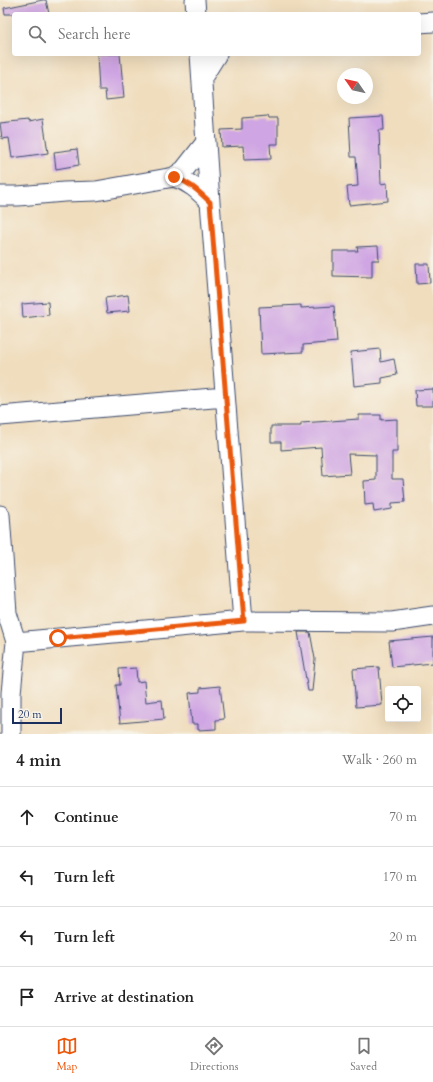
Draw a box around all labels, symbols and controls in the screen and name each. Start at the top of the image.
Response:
search box [12,12,421,56]
icon: search [26,23,48,45]
text: Search here [58,24,131,44]
north arrow [337,68,373,104]
route end [165,168,183,186]
route start [49,629,67,647]
map controls [385,686,421,722]
button: locate [385,686,421,722]
scale bar [12,706,62,725]
text: 20 m [18,707,42,722]
text: 4 min [16,749,61,772]
text: Walk · 260 m [342,751,417,769]
icon: ahead [16,806,38,828]
text: Continue [54,807,119,827]
text: 70 m [389,808,417,826]
icon: left [16,866,38,888]
text: Turn left [54,867,115,887]
text: 170 m [383,868,417,886]
icon: left [16,926,38,948]
text: Turn left [54,927,115,947]
text: 20 m [389,928,417,946]
icon: arrive [16,986,38,1008]
text: Arrive at destination [54,987,194,1007]
tab: Map [56,1035,78,1074]
tab: Directions [190,1035,238,1074]
tab: Saved [350,1035,377,1074]

